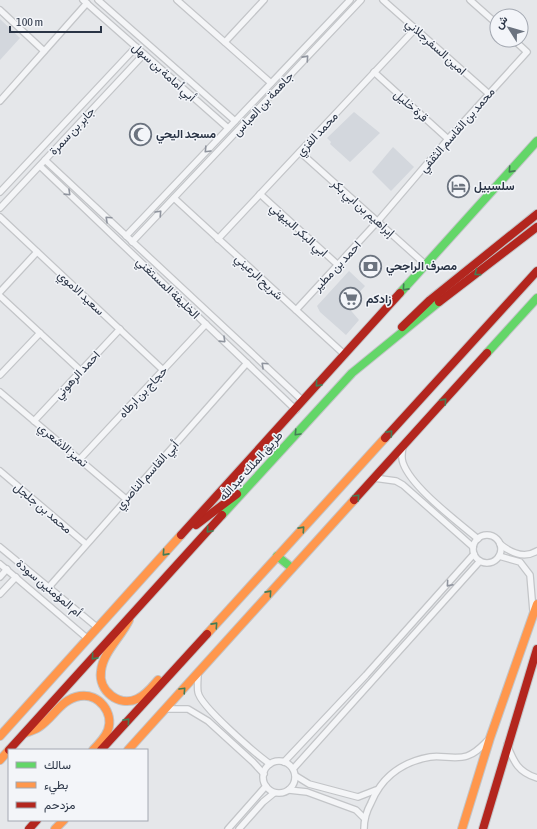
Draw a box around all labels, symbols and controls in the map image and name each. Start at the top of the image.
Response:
scale bar [10,8,101,34]
north arrow [489,8,529,48]
text: ش [492,13,511,31]
text: 100 m [16,15,43,29]
street label: امين السفرجلاني [401,16,469,80]
street label: أبي أمامة بن سهل [127,40,199,107]
one-way arrow [301,55,309,63]
street label: جاهمة بن العباس [230,69,297,140]
street label: محمد بن القاسم الثقفي [416,85,500,177]
street label: قرة خليل [390,87,431,126]
street label: جابر بن سمرة [46,104,98,159]
street label: محمد الفزي [293,109,343,161]
mosque icon: مسجد اليحي [128,121,154,147]
place label: مسجد اليحي [156,127,217,144]
one-way arrow [204,145,212,153]
one-way arrow [508,165,516,173]
hotel icon: سلسبيل [445,173,471,199]
street label: إبراهيم بن ابي بكر [326,175,398,242]
place label: سلسبيل [474,179,515,193]
one-way arrow [63,188,71,195]
street label: ابي البكر البيهني [265,200,331,262]
one-way arrow [154,211,161,218]
one-way arrow [105,216,113,224]
street label: احمد بن مطير [310,238,364,295]
street label: شريح الرعيني [230,251,286,305]
bank icon: مصرف الراجحي [357,253,383,279]
street label: الخليفة المستغني [131,254,203,324]
place label: مصرف الراجحي [386,259,458,276]
street label: سعيد الاموي [53,268,107,320]
one-way arrow [475,269,482,276]
one-way arrow [403,283,410,290]
supermarket icon: زادكم [337,286,363,312]
place label: زادكم [366,292,392,307]
one-way arrow [218,336,226,343]
street label: احمد الرهوني [51,348,105,404]
street label: حجاج بن ارطاه [116,363,172,422]
one-way arrow [262,363,269,370]
one-way arrow [316,380,323,387]
one-way arrow [440,398,447,406]
street label: تميز الاشعري [33,420,91,472]
street label: طريق الملك عبدالله [216,428,287,504]
one-way arrow [294,429,301,436]
one-way arrow [385,430,392,437]
street label: أبي القاسم الناصري [113,438,184,514]
street label: محمد بن جلجل [11,480,75,537]
one-way arrow [352,494,360,502]
one-way arrow [207,525,214,532]
one-way arrow [298,526,305,534]
one-way arrow [163,549,170,556]
street label: أم المؤمنين سودة [13,556,85,621]
one-way arrow [446,579,453,586]
one-way arrow [265,591,272,598]
one-way arrow [210,622,218,630]
one-way arrow [92,653,99,660]
one-way arrow [178,688,185,695]
one-way arrow [123,718,130,726]
legend [8,749,148,821]
text: سالك [44,758,71,772]
text: بطيء [44,778,68,795]
text: مزدحم [44,798,75,813]

